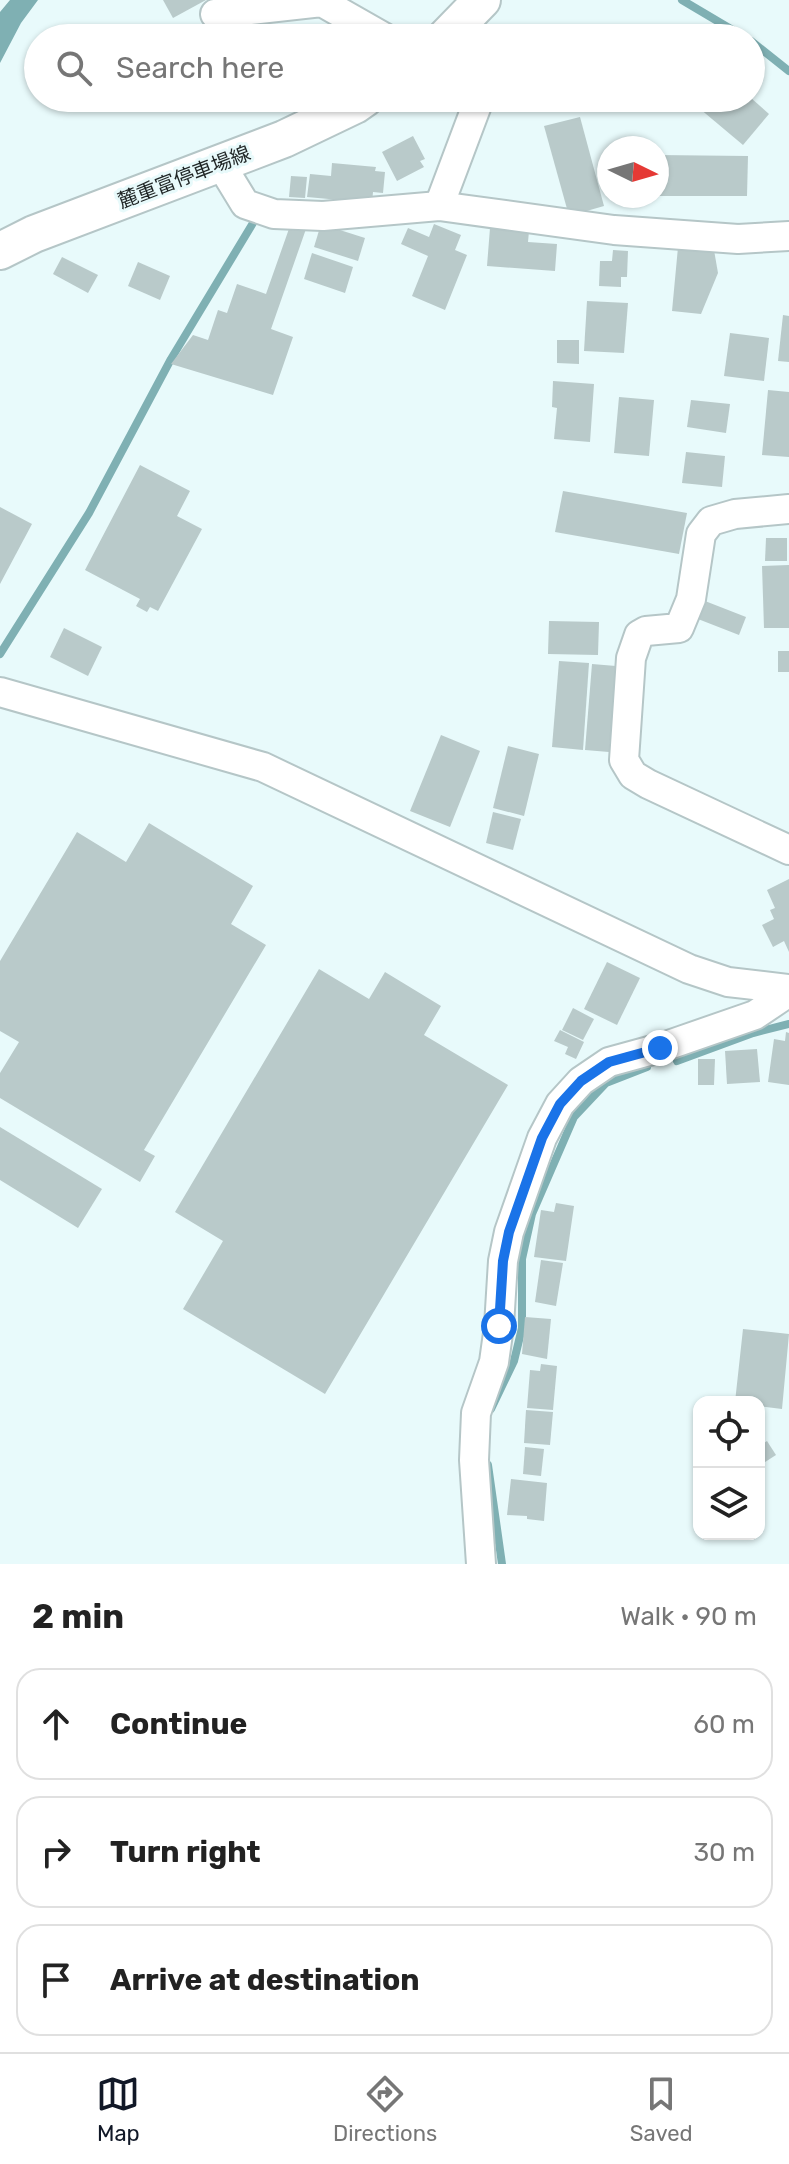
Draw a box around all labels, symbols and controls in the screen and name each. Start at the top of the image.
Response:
search box [24,24,765,112]
icon: search [52,46,96,90]
text: Search here [116,50,284,86]
north arrow [597,136,669,208]
street label: 麓重富停車場線 [114,141,254,213]
route end [642,1030,678,1066]
route start [481,1308,517,1344]
map controls [693,1396,765,1540]
button: locate [693,1396,765,1468]
button: layers [693,1468,765,1540]
text: 2 min [32,1596,124,1637]
text: Walk · 90 m [620,1601,757,1632]
icon: ahead [34,1702,78,1746]
text: Continue [110,1706,247,1742]
text: 60 m [693,1709,755,1740]
icon: right [34,1830,78,1874]
text: Turn right [110,1834,261,1870]
text: 30 m [693,1837,755,1868]
icon: arrive [34,1958,78,2002]
text: Arrive at destination [110,1962,420,1998]
tab: Map [96,2072,140,2147]
tab: Directions [333,2072,437,2147]
tab: Saved [630,2072,693,2147]

